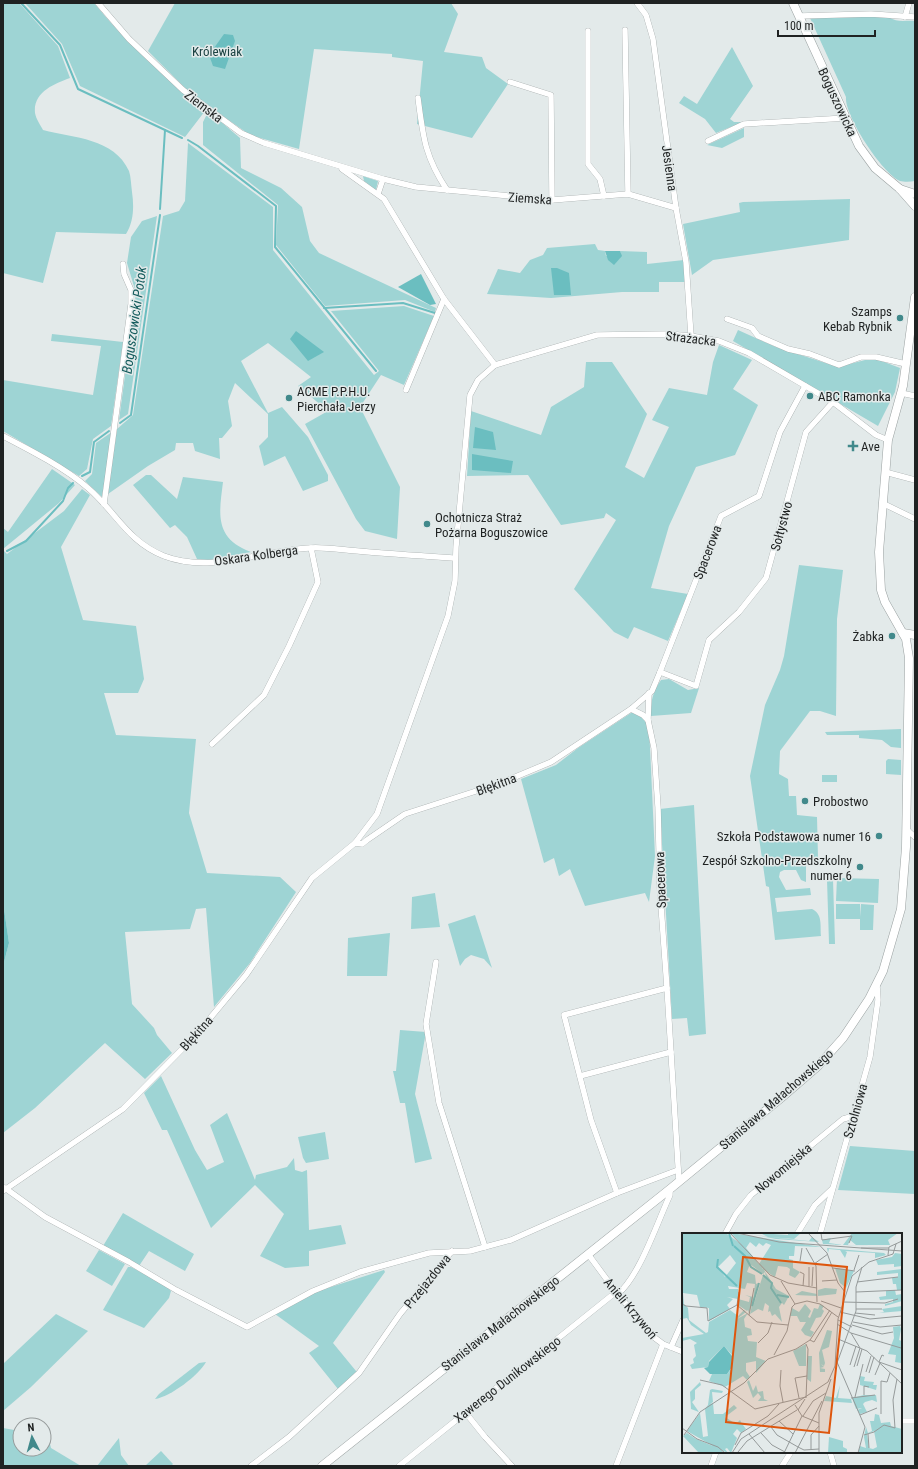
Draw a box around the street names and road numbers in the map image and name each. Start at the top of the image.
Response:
street label: Boguszowicka [815,66,860,139]
street label: Ziemska [182,87,226,126]
street label: Jesienna [659,144,680,192]
street label: Ziemska [508,189,552,208]
street label: Strażacka [665,328,717,349]
street label: Sołtystwo [768,500,795,552]
street label: Spacerowa [690,523,725,581]
street label: Oskara Kolberga [213,542,299,569]
street label: Błękitna [474,770,518,799]
street label: Spacerowa [652,851,669,908]
street label: Błękitna [177,1013,216,1054]
street label: Stanisława Małachowskiego [716,1046,836,1153]
street label: Sztolniowa [841,1082,870,1140]
street label: Nowomiejska [752,1140,815,1196]
street label: Przejazdowa [401,1251,454,1311]
street label: Stanisława Małachowskiego [438,1273,562,1374]
street label: Anieli Krzywoń [601,1275,661,1342]
street label: Xawerego Dunikowskiego [451,1333,564,1426]

